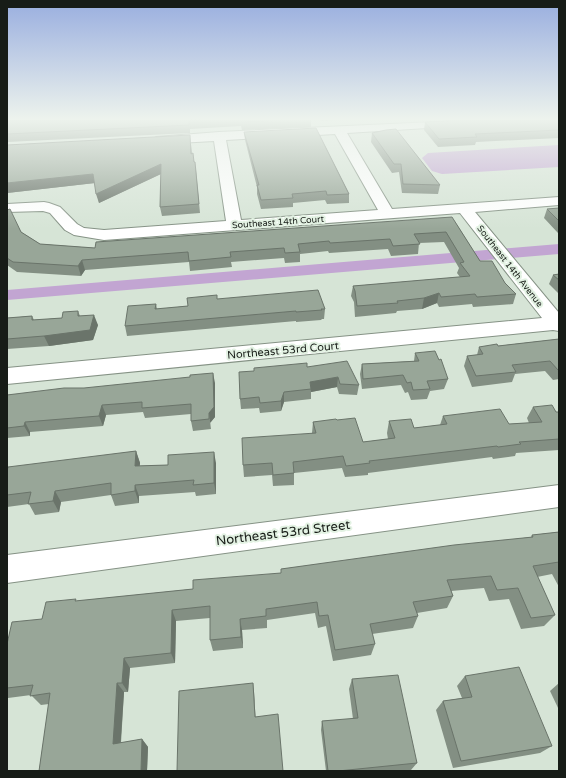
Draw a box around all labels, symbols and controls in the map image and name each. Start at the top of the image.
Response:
street label: Southeast 14th Court [232,214,325,231]
street label: Southeast 14th Avenue [474,223,545,309]
street label: Northeast 53rd Court [227,339,339,362]
street label: Northeast 53rd Street [215,517,351,549]

